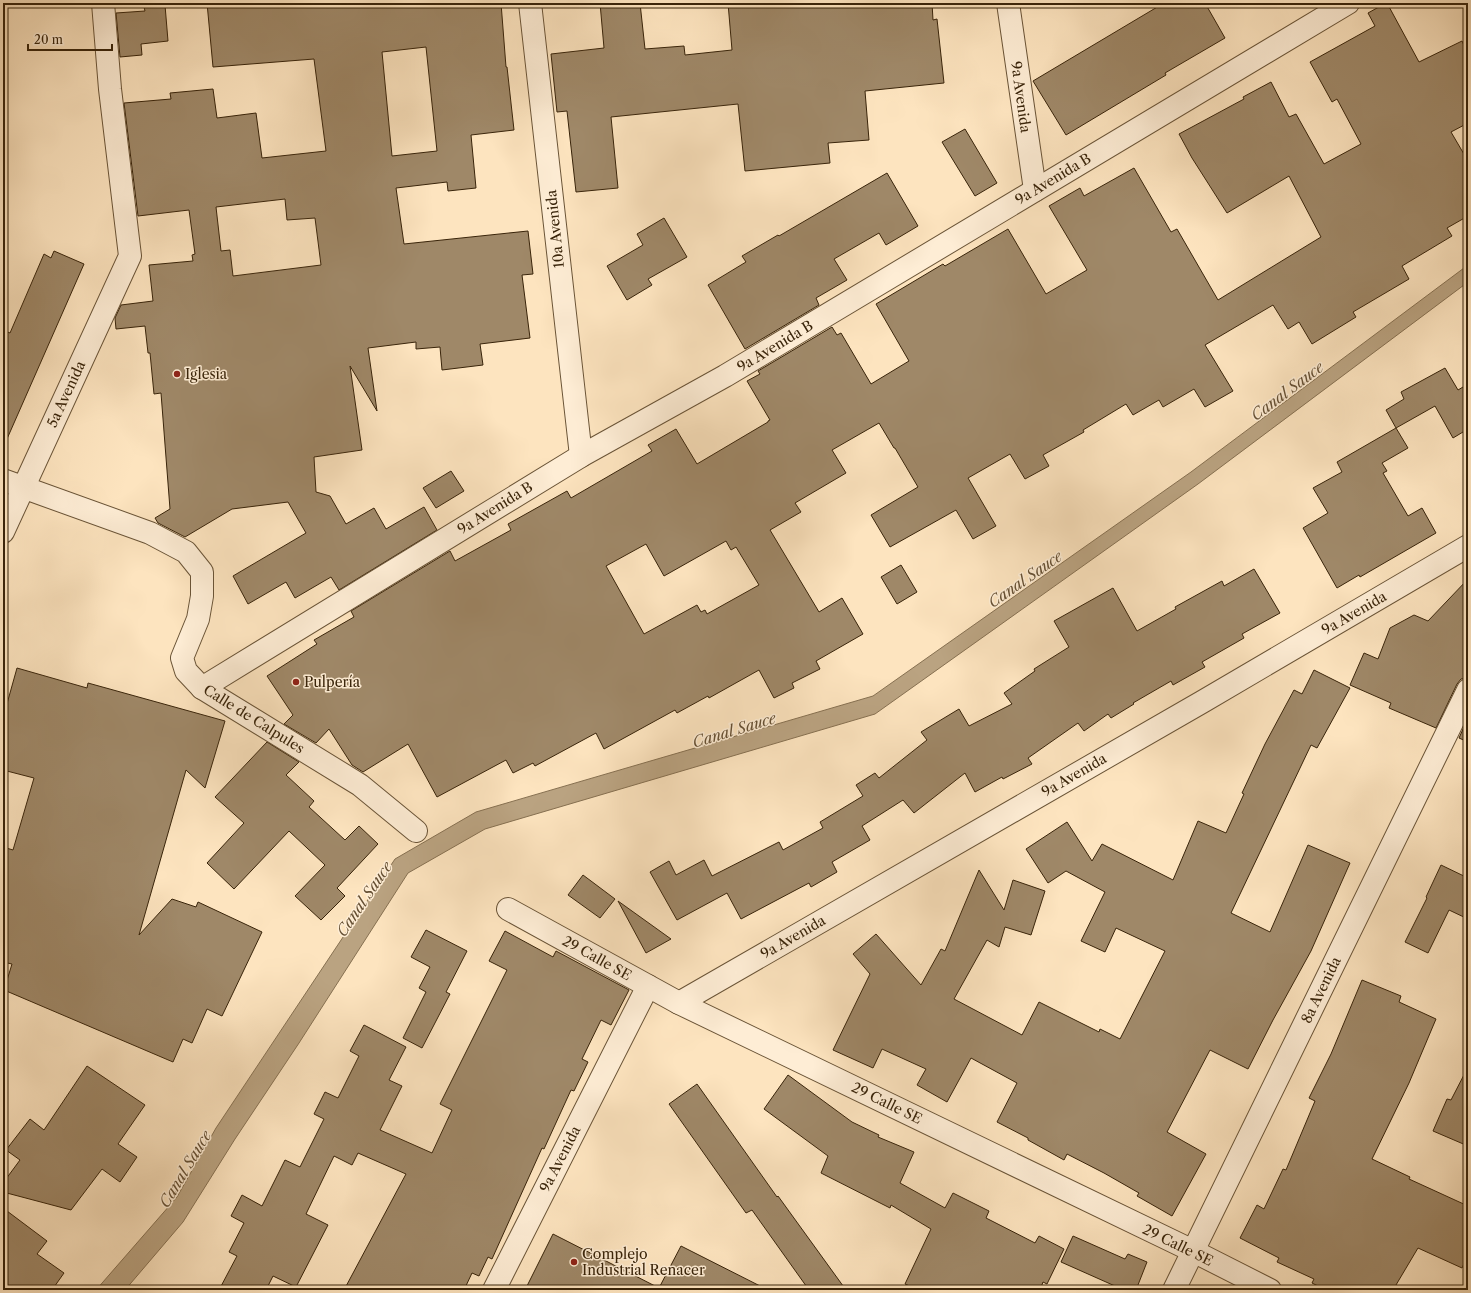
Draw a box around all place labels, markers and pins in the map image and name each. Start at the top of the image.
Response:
place label: Iglesia [185,365,228,383]
marker: Iglesia [172,369,182,379]
place label: Pulpería [304,673,361,691]
marker: Pulpería [291,677,301,687]
place label: Complejo Industrial Renacer [582,1245,705,1279]
marker: Complejo Industrial Renacer [569,1257,579,1267]

